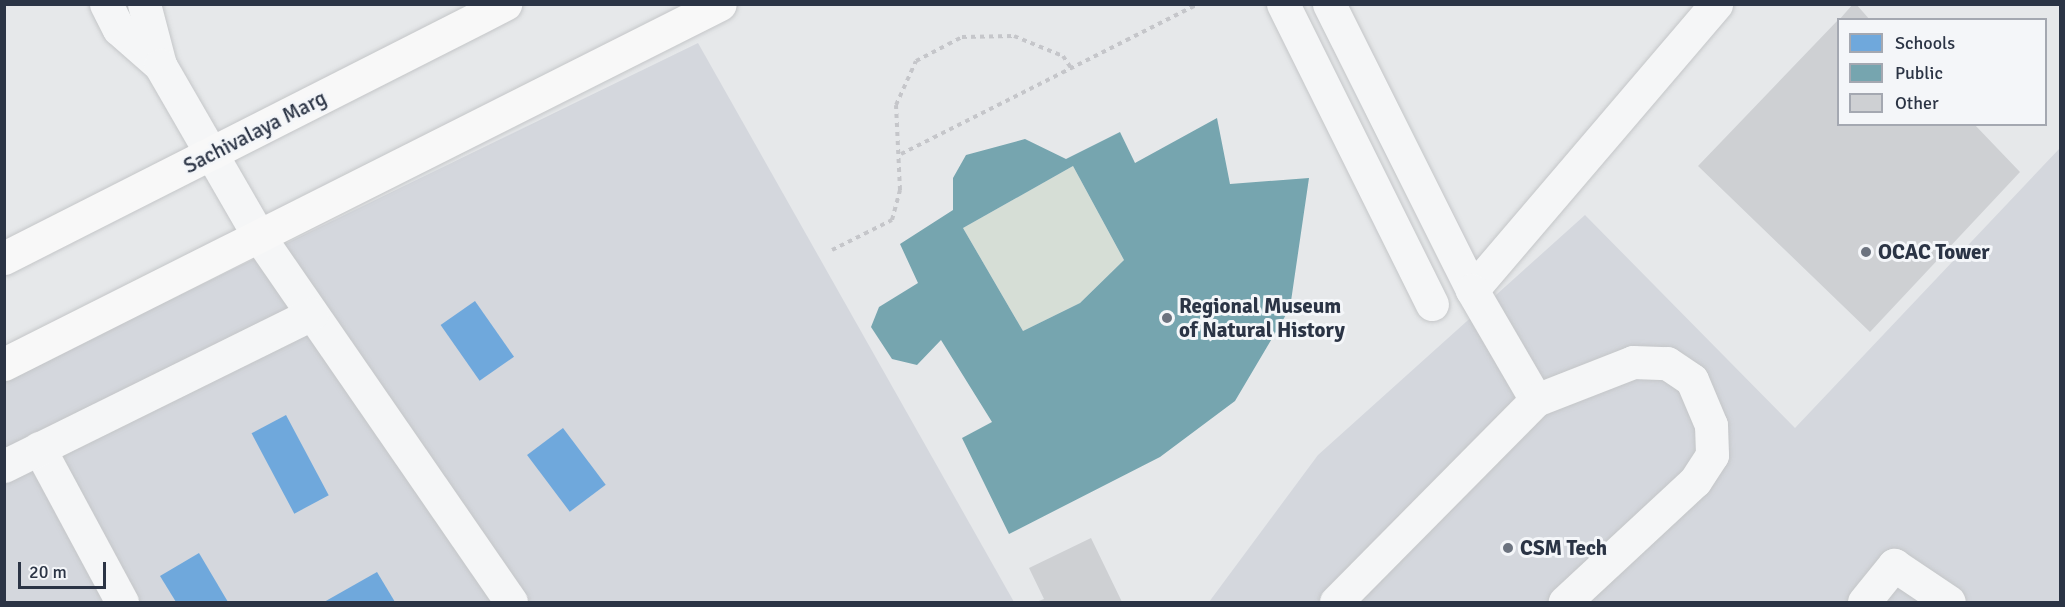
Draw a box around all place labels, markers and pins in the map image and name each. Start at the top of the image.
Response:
place label: OCAC Tower [1878,239,1990,265]
marker: OCAC Tower [1859,245,1873,259]
place label: Regional Museum of Natural History [1179,293,1345,343]
marker: Regional Museum of Natural History [1160,311,1174,325]
place label: CSM Tech [1520,535,1607,561]
marker: CSM Tech [1501,541,1515,555]

